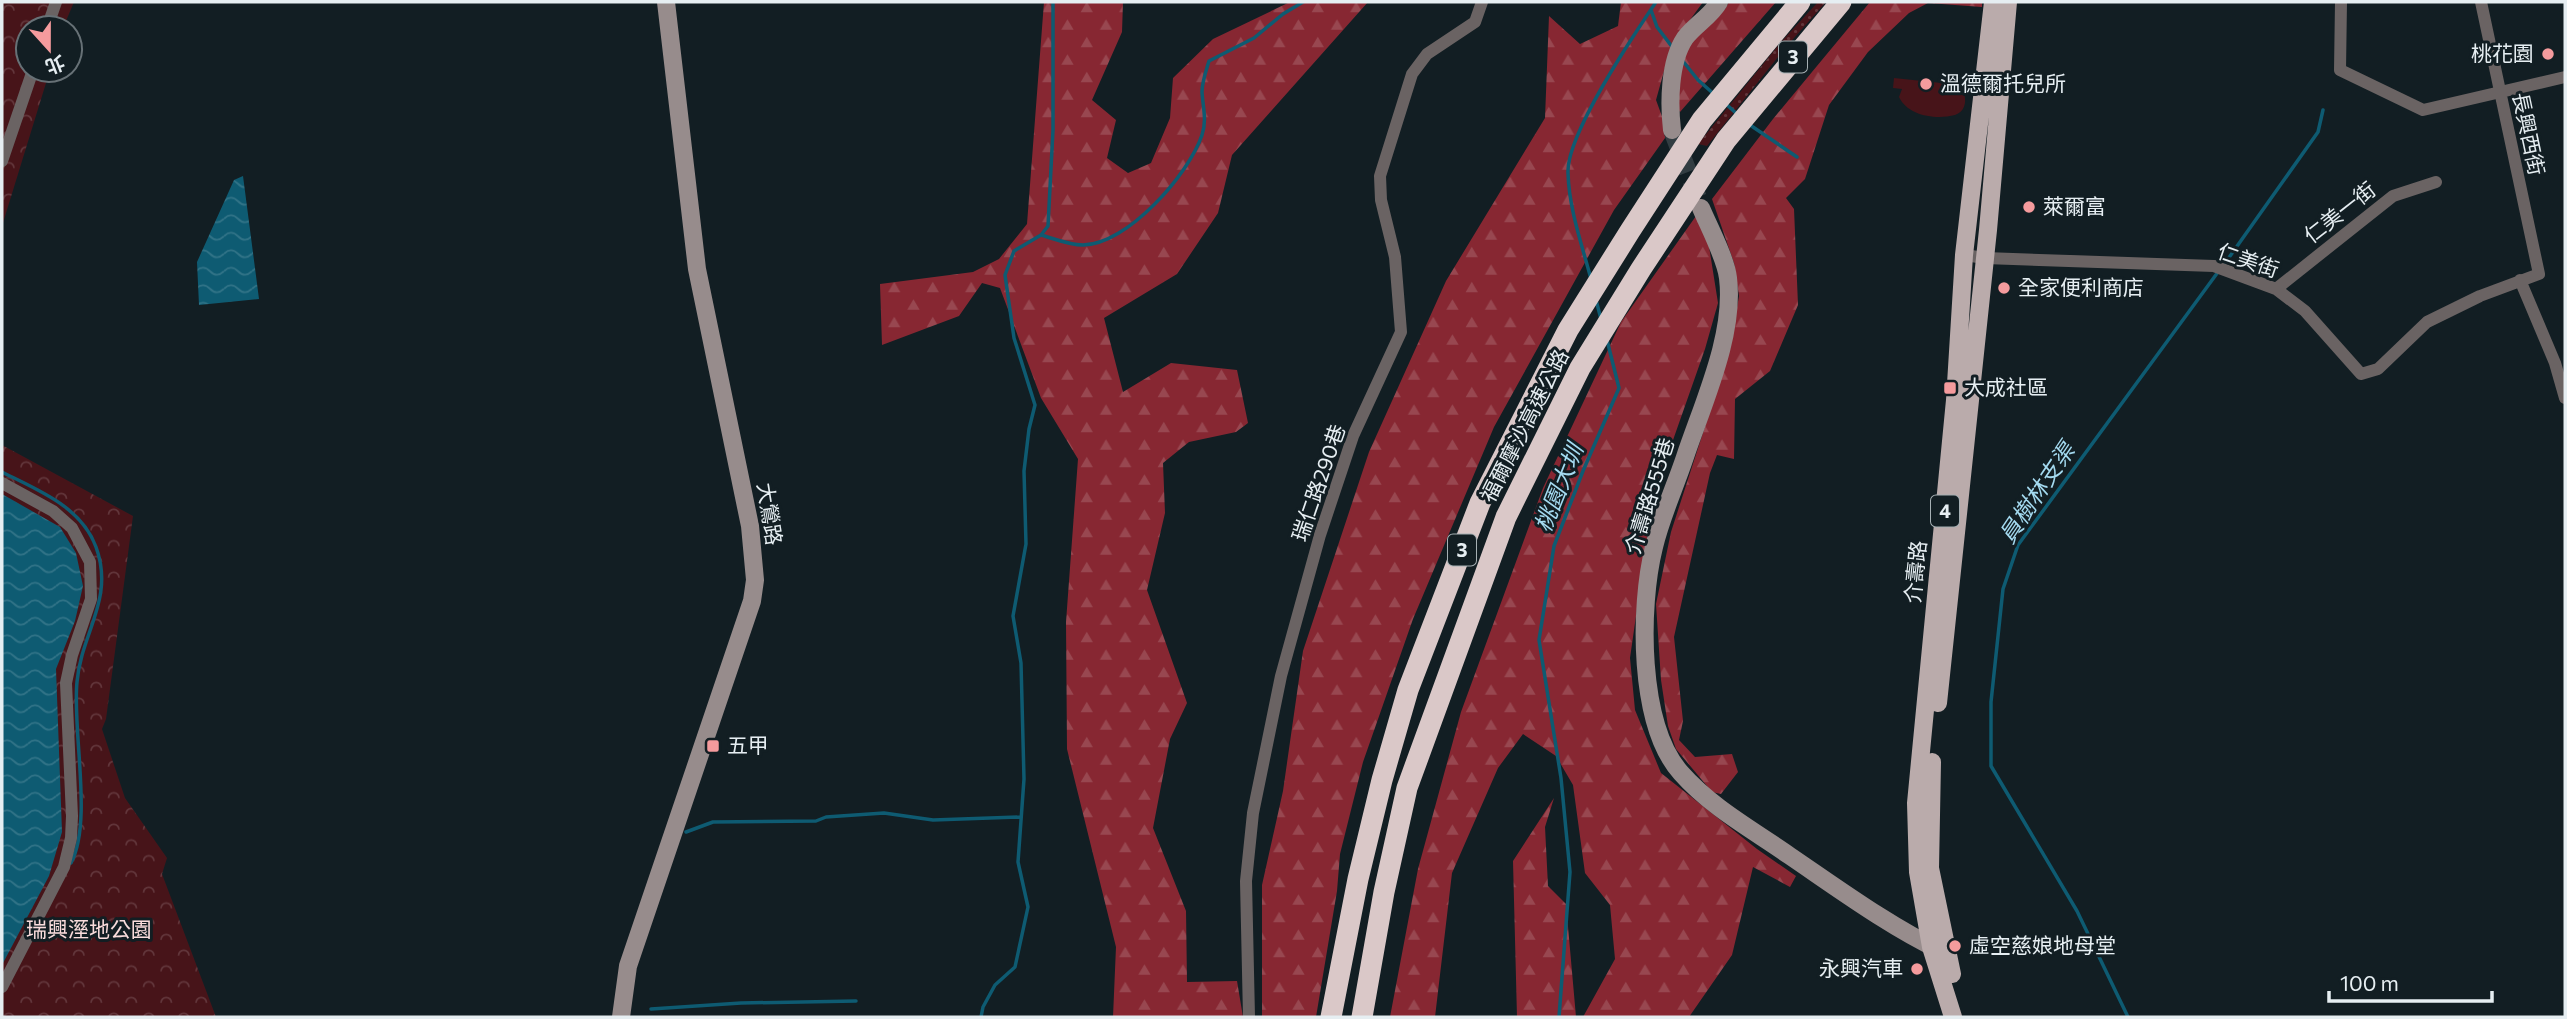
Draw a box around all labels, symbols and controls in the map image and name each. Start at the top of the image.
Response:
north arrow [14,14,84,84]
place label: 桃花園 [2471,40,2534,65]
road number: 3 [1779,41,1807,72]
marker: 桃花園 [2540,46,2556,62]
text: 北 [42,51,68,79]
place label: 溫德爾托兒所 [1940,70,2066,95]
marker: 溫德爾托兒所 [1918,76,1934,92]
street label: 長興西街 [2509,90,2550,177]
street label: 仁美一街 [2298,176,2380,248]
place label: 萊爾富 [2043,193,2106,218]
marker: 萊爾富 [2021,199,2037,215]
street label: 仁美街 [2215,238,2282,282]
place label: 全家便利商店 [2018,274,2144,299]
marker: 全家便利商店 [1996,280,2012,296]
street label: 福爾摩沙高速公路 [1474,345,1573,506]
place label: 大成社區 [1964,374,2048,399]
marker: 大成社區 [1942,380,1958,396]
street label: 瑞仁路290巷 [1286,421,1349,544]
street label: 介壽路555巷 [1619,434,1678,557]
water label: 員樹林支渠 [1992,434,2082,548]
water label: 桃園大圳 [1528,437,1589,536]
street label: 大鶯路 [753,481,788,547]
road number: 4 [1931,496,1959,526]
road number: 3 [1448,534,1476,566]
street label: 介壽路 [1899,539,1930,604]
place label: 五甲 [727,732,769,757]
marker: 五甲 [705,738,721,754]
park label: 瑞興溼地公園 [26,916,152,941]
place label: 虛空慈娘地母堂 [1969,932,2116,957]
marker: 虛空慈娘地母堂 [1947,938,1963,954]
place label: 永興汽車 [1819,955,1903,980]
scale bar [2329,960,2492,1004]
marker: 永興汽車 [1909,961,1925,977]
text: 100 m [2340,970,2399,995]

